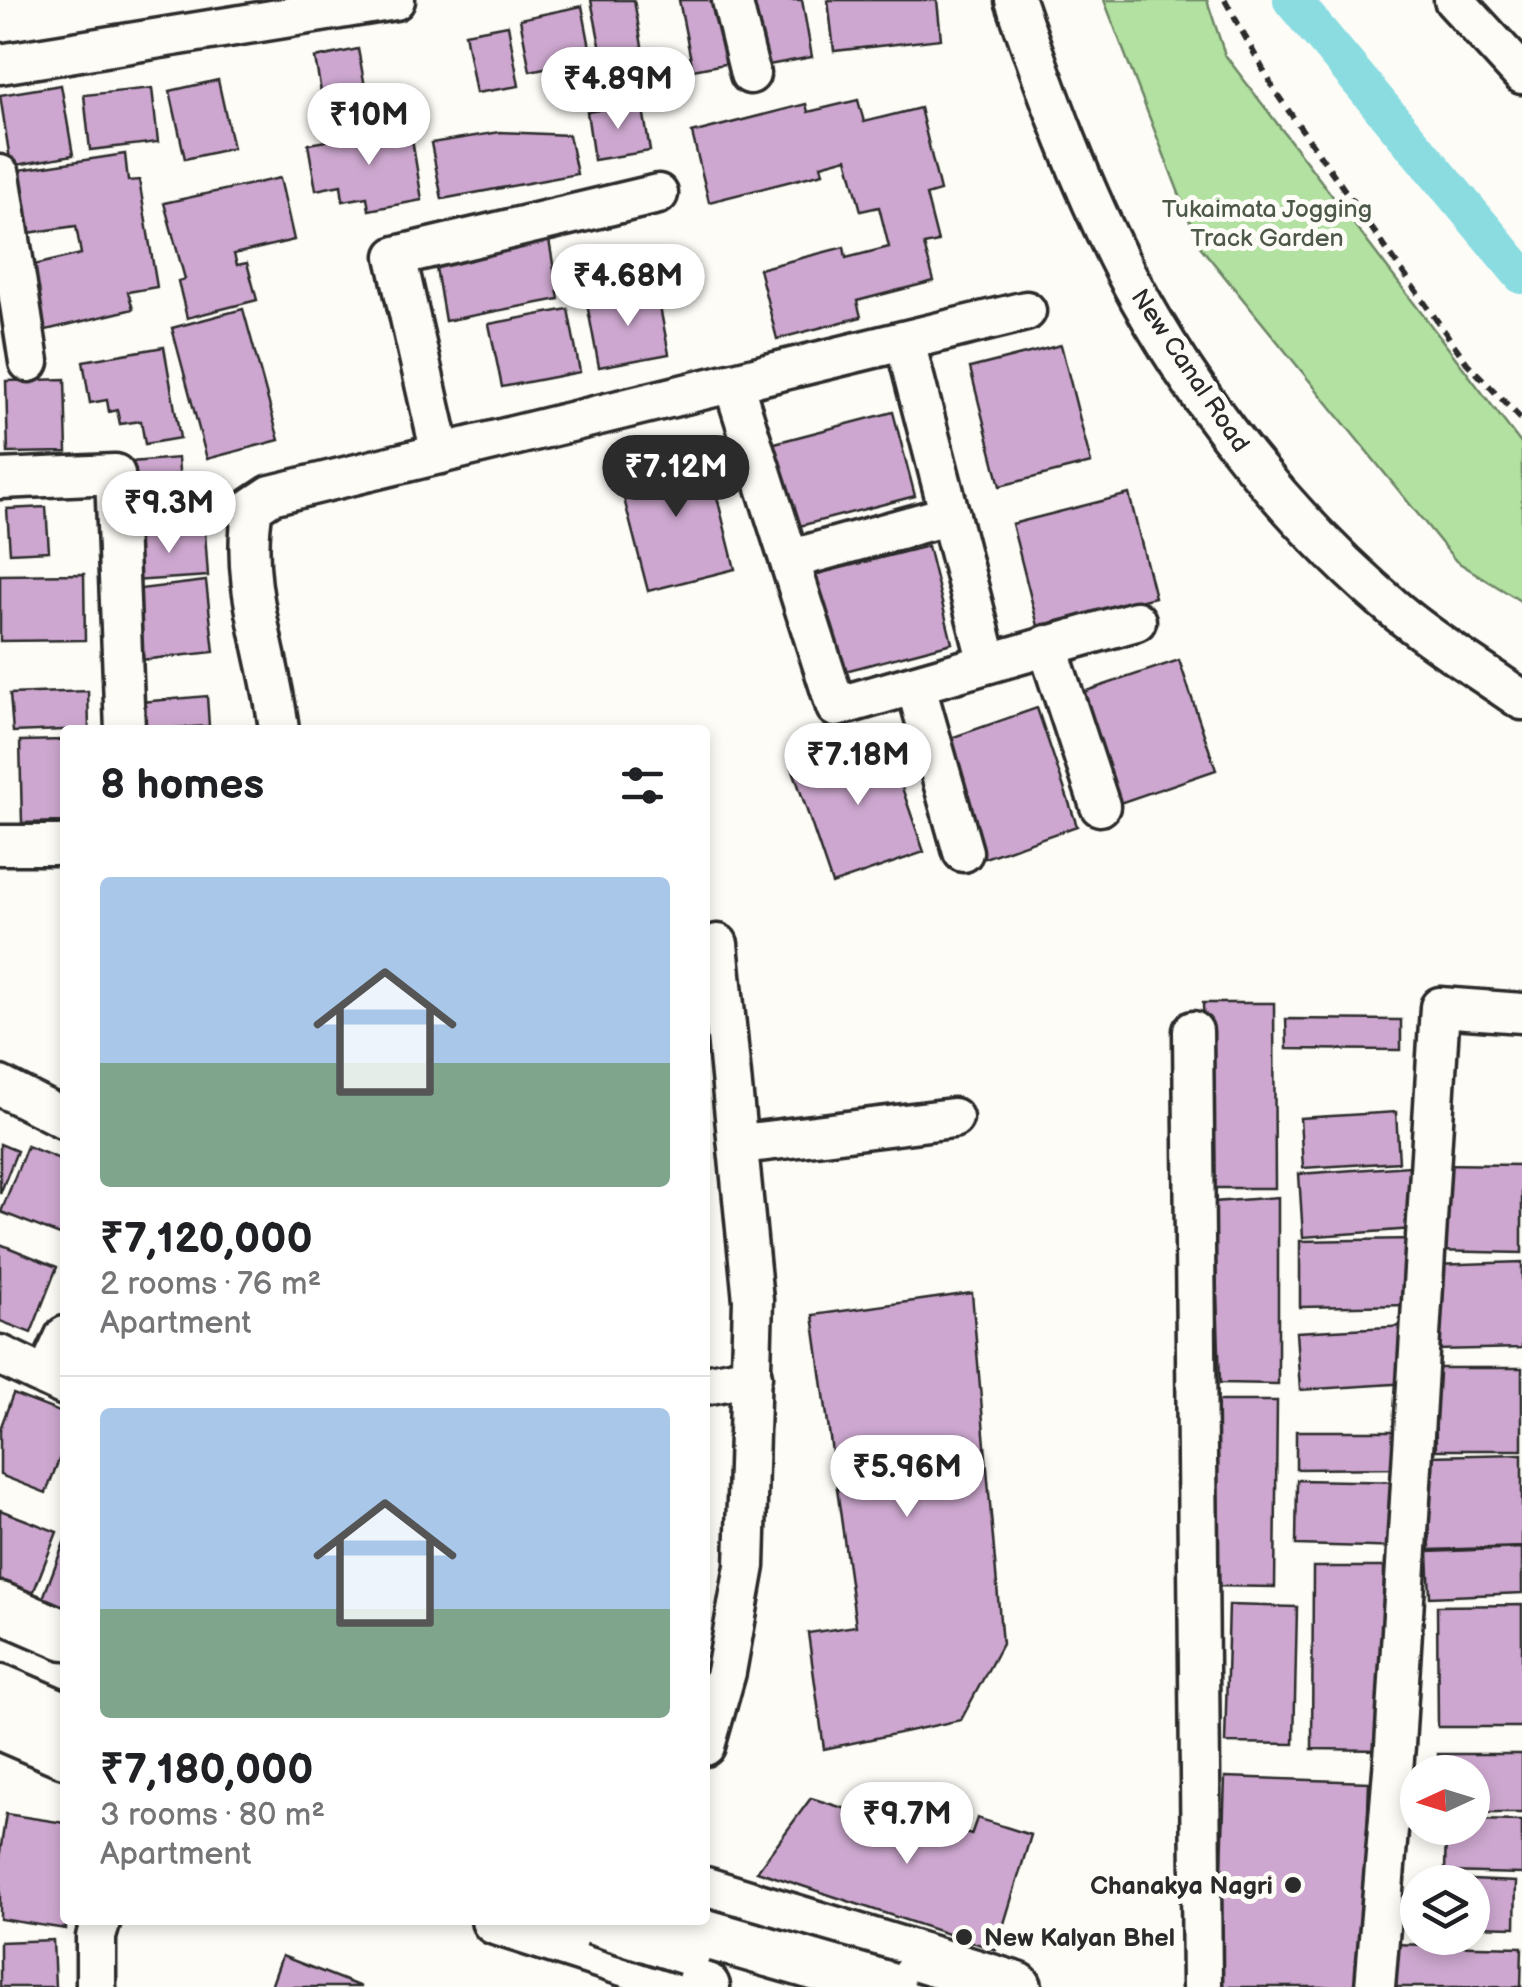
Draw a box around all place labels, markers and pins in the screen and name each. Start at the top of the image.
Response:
pin: ₹4.89M [537,47,699,132]
pin: ₹10M [310,83,428,168]
pin: ₹4.68M [547,244,709,329]
pin: ₹7.12M [595,435,757,520]
pin: ₹9.3M [99,471,239,556]
pin: ₹7.18M [777,723,939,808]
pin: ₹5.96M [826,1435,988,1520]
pin: ₹9.7M [837,1782,977,1867]
place label: Chanakya Nagri [1090,1871,1273,1902]
marker: Chanakya Nagri [1282,1874,1304,1896]
place label: New Kalyan Bhel [984,1923,1175,1954]
marker: New Kalyan Bhel [953,1926,975,1948]

